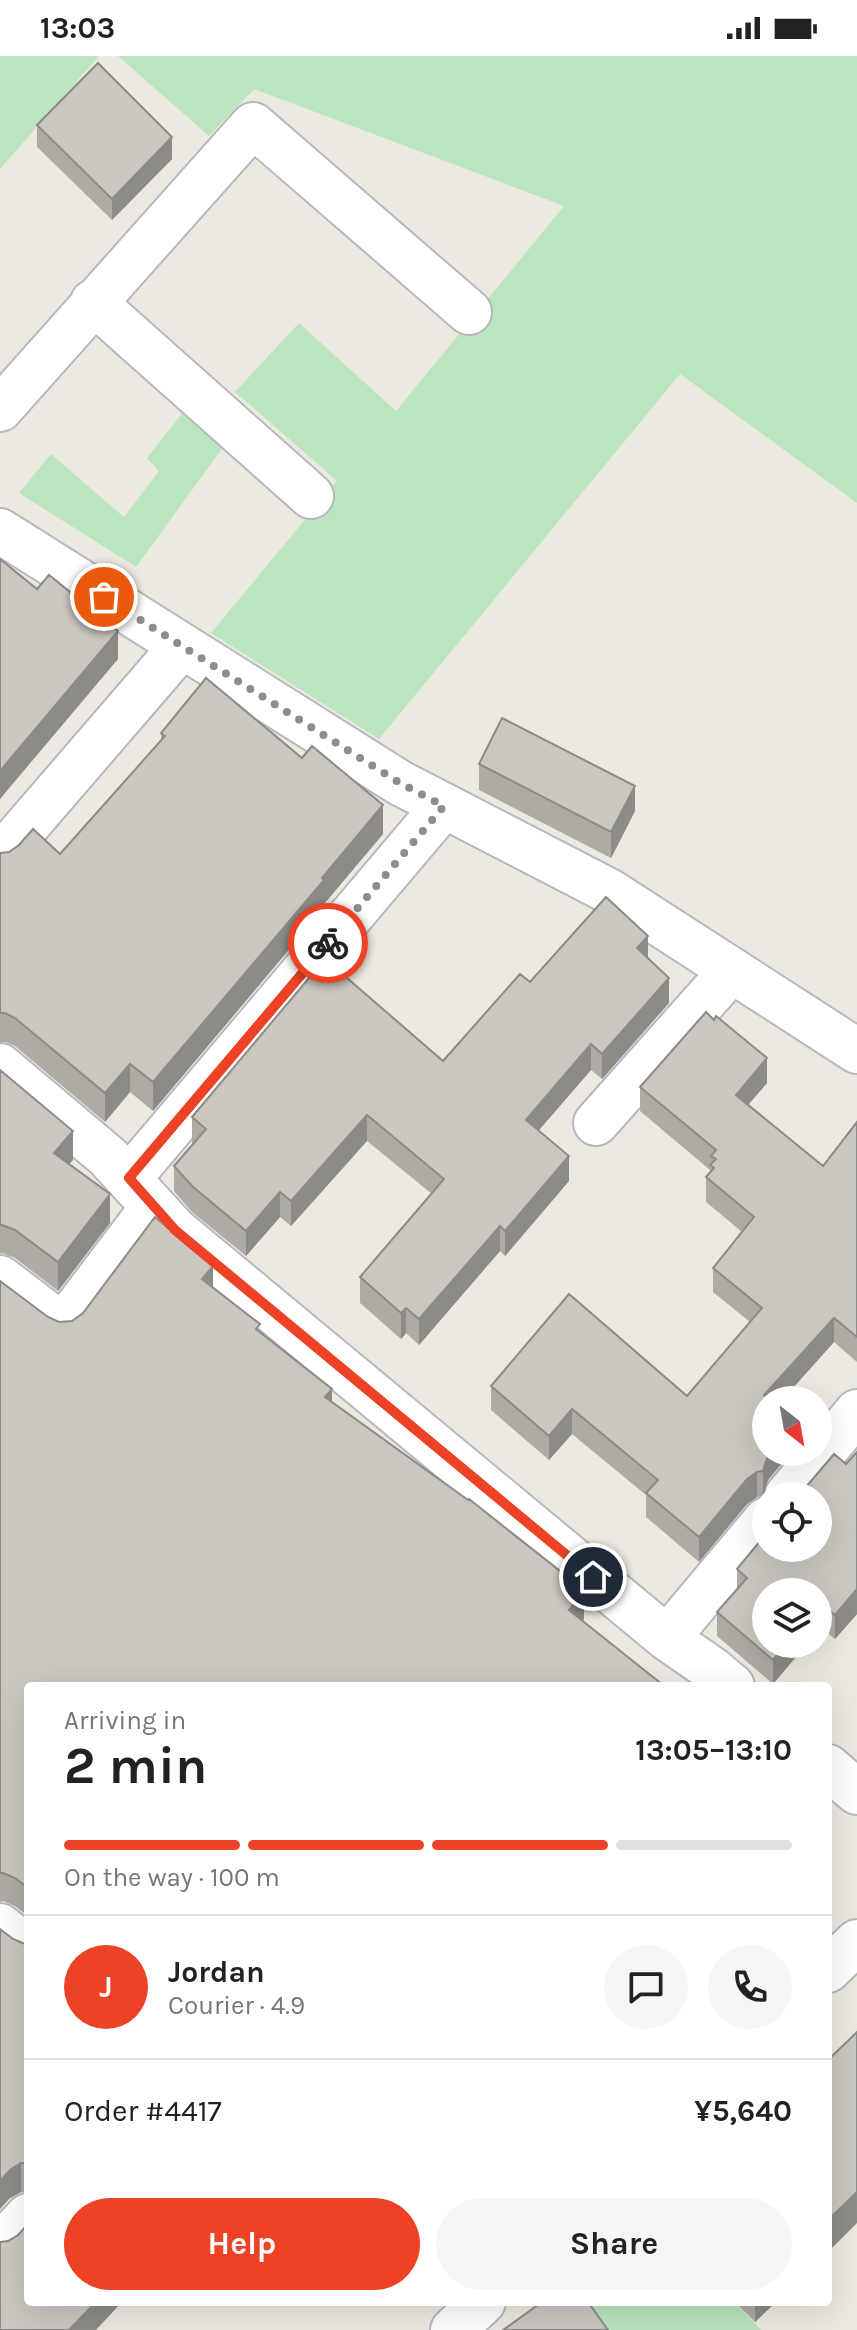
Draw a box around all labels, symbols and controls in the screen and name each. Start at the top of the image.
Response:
text: 13:03 [40,10,115,46]
pin [70,563,138,631]
icon: bag [82,575,126,619]
courier [288,903,368,983]
icon: bike [306,921,350,965]
north arrow [752,1386,832,1466]
map controls [752,1386,832,1658]
button: locate [752,1482,832,1562]
pin [559,1543,627,1611]
icon: home [571,1555,615,1599]
button: layers [752,1578,832,1658]
text: Arriving in [64,1705,186,1736]
text: 13:05–13:10 [635,1732,792,1768]
text: 2 min [64,1735,207,1796]
text: On the way · 100 m [64,1862,280,1893]
button: chat [604,1945,688,2029]
button: phone [708,1945,792,2029]
text: Jordan [168,1954,265,1990]
text: J [99,1969,113,2005]
text: Courier · 4.9 [168,1990,305,2021]
text: Order #4417 [64,2093,222,2129]
text: ¥5,640 [694,2093,792,2129]
button: Help [64,2198,420,2290]
button: Share [436,2198,792,2290]

